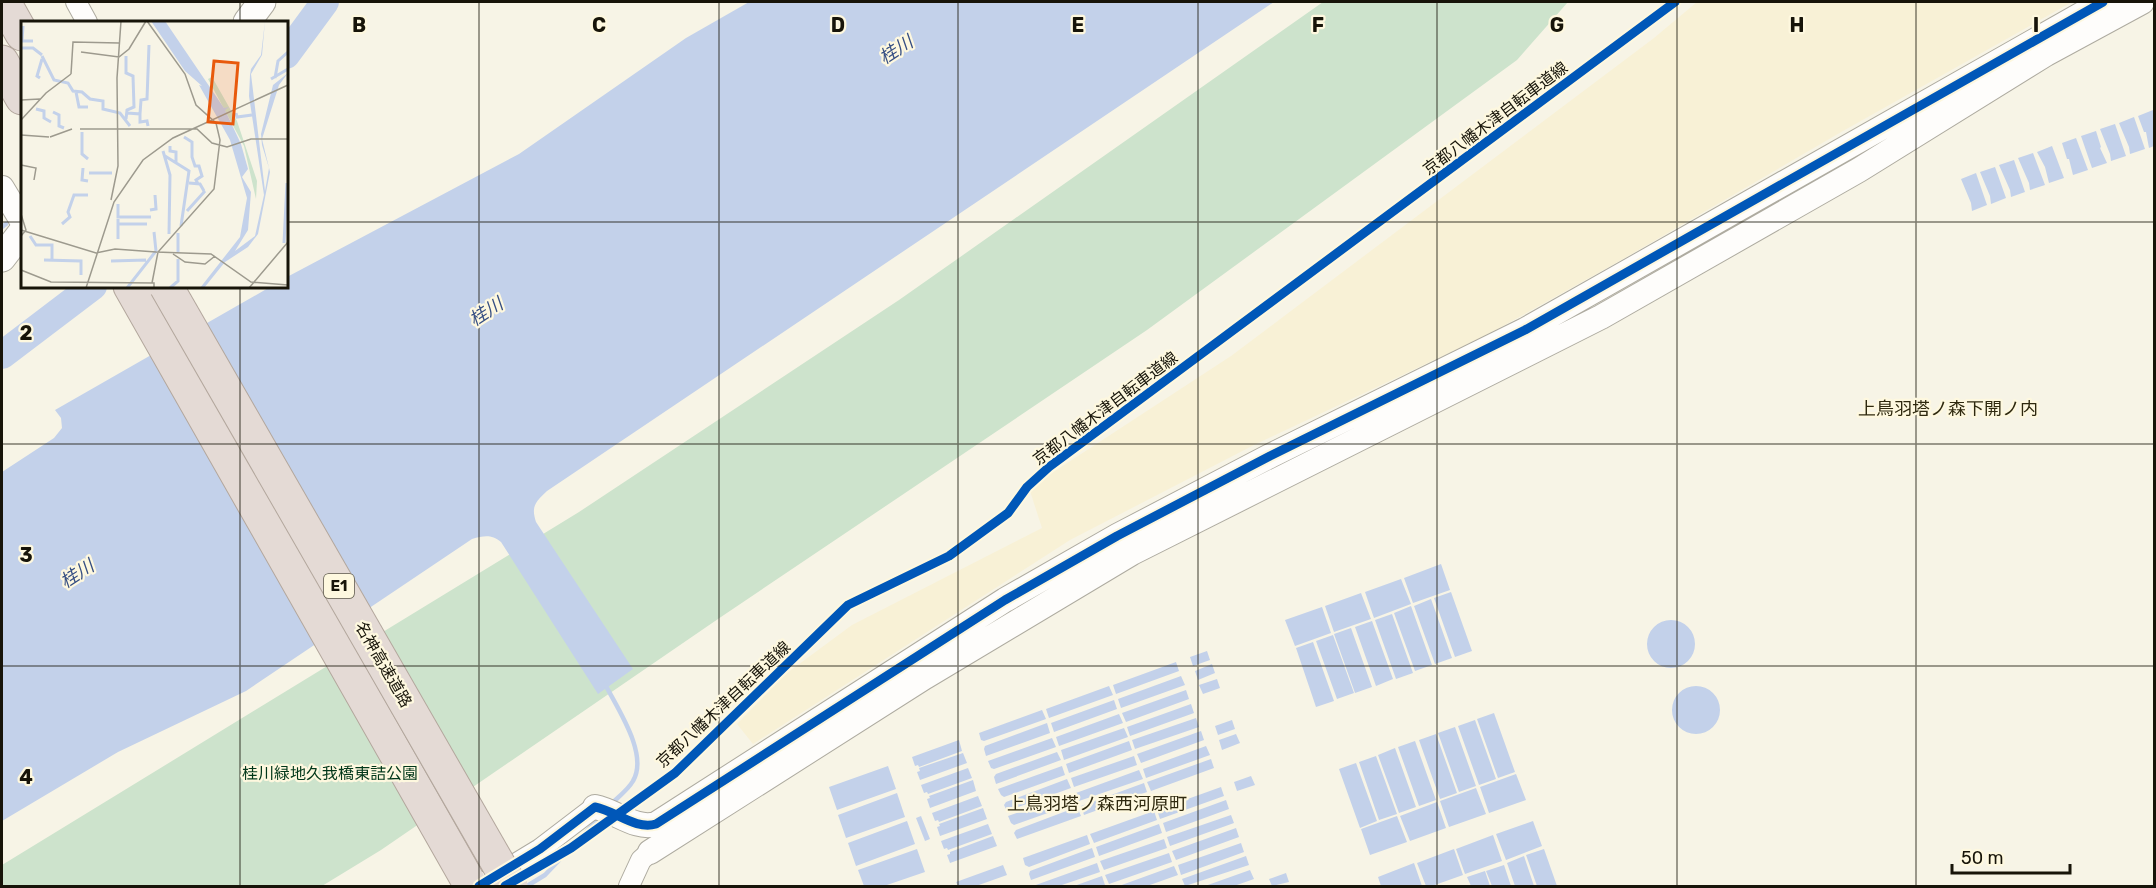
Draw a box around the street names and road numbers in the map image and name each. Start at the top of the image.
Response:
street label: 京都八幡木津自転車道線 [1419,58,1571,179]
street label: 京都八幡木津自転車道線 [1029,348,1181,469]
road number: E1 [324,574,354,598]
street label: 名神高速道路 [351,618,416,711]
street label: 京都八幡木津自転車道線 [652,637,794,771]

